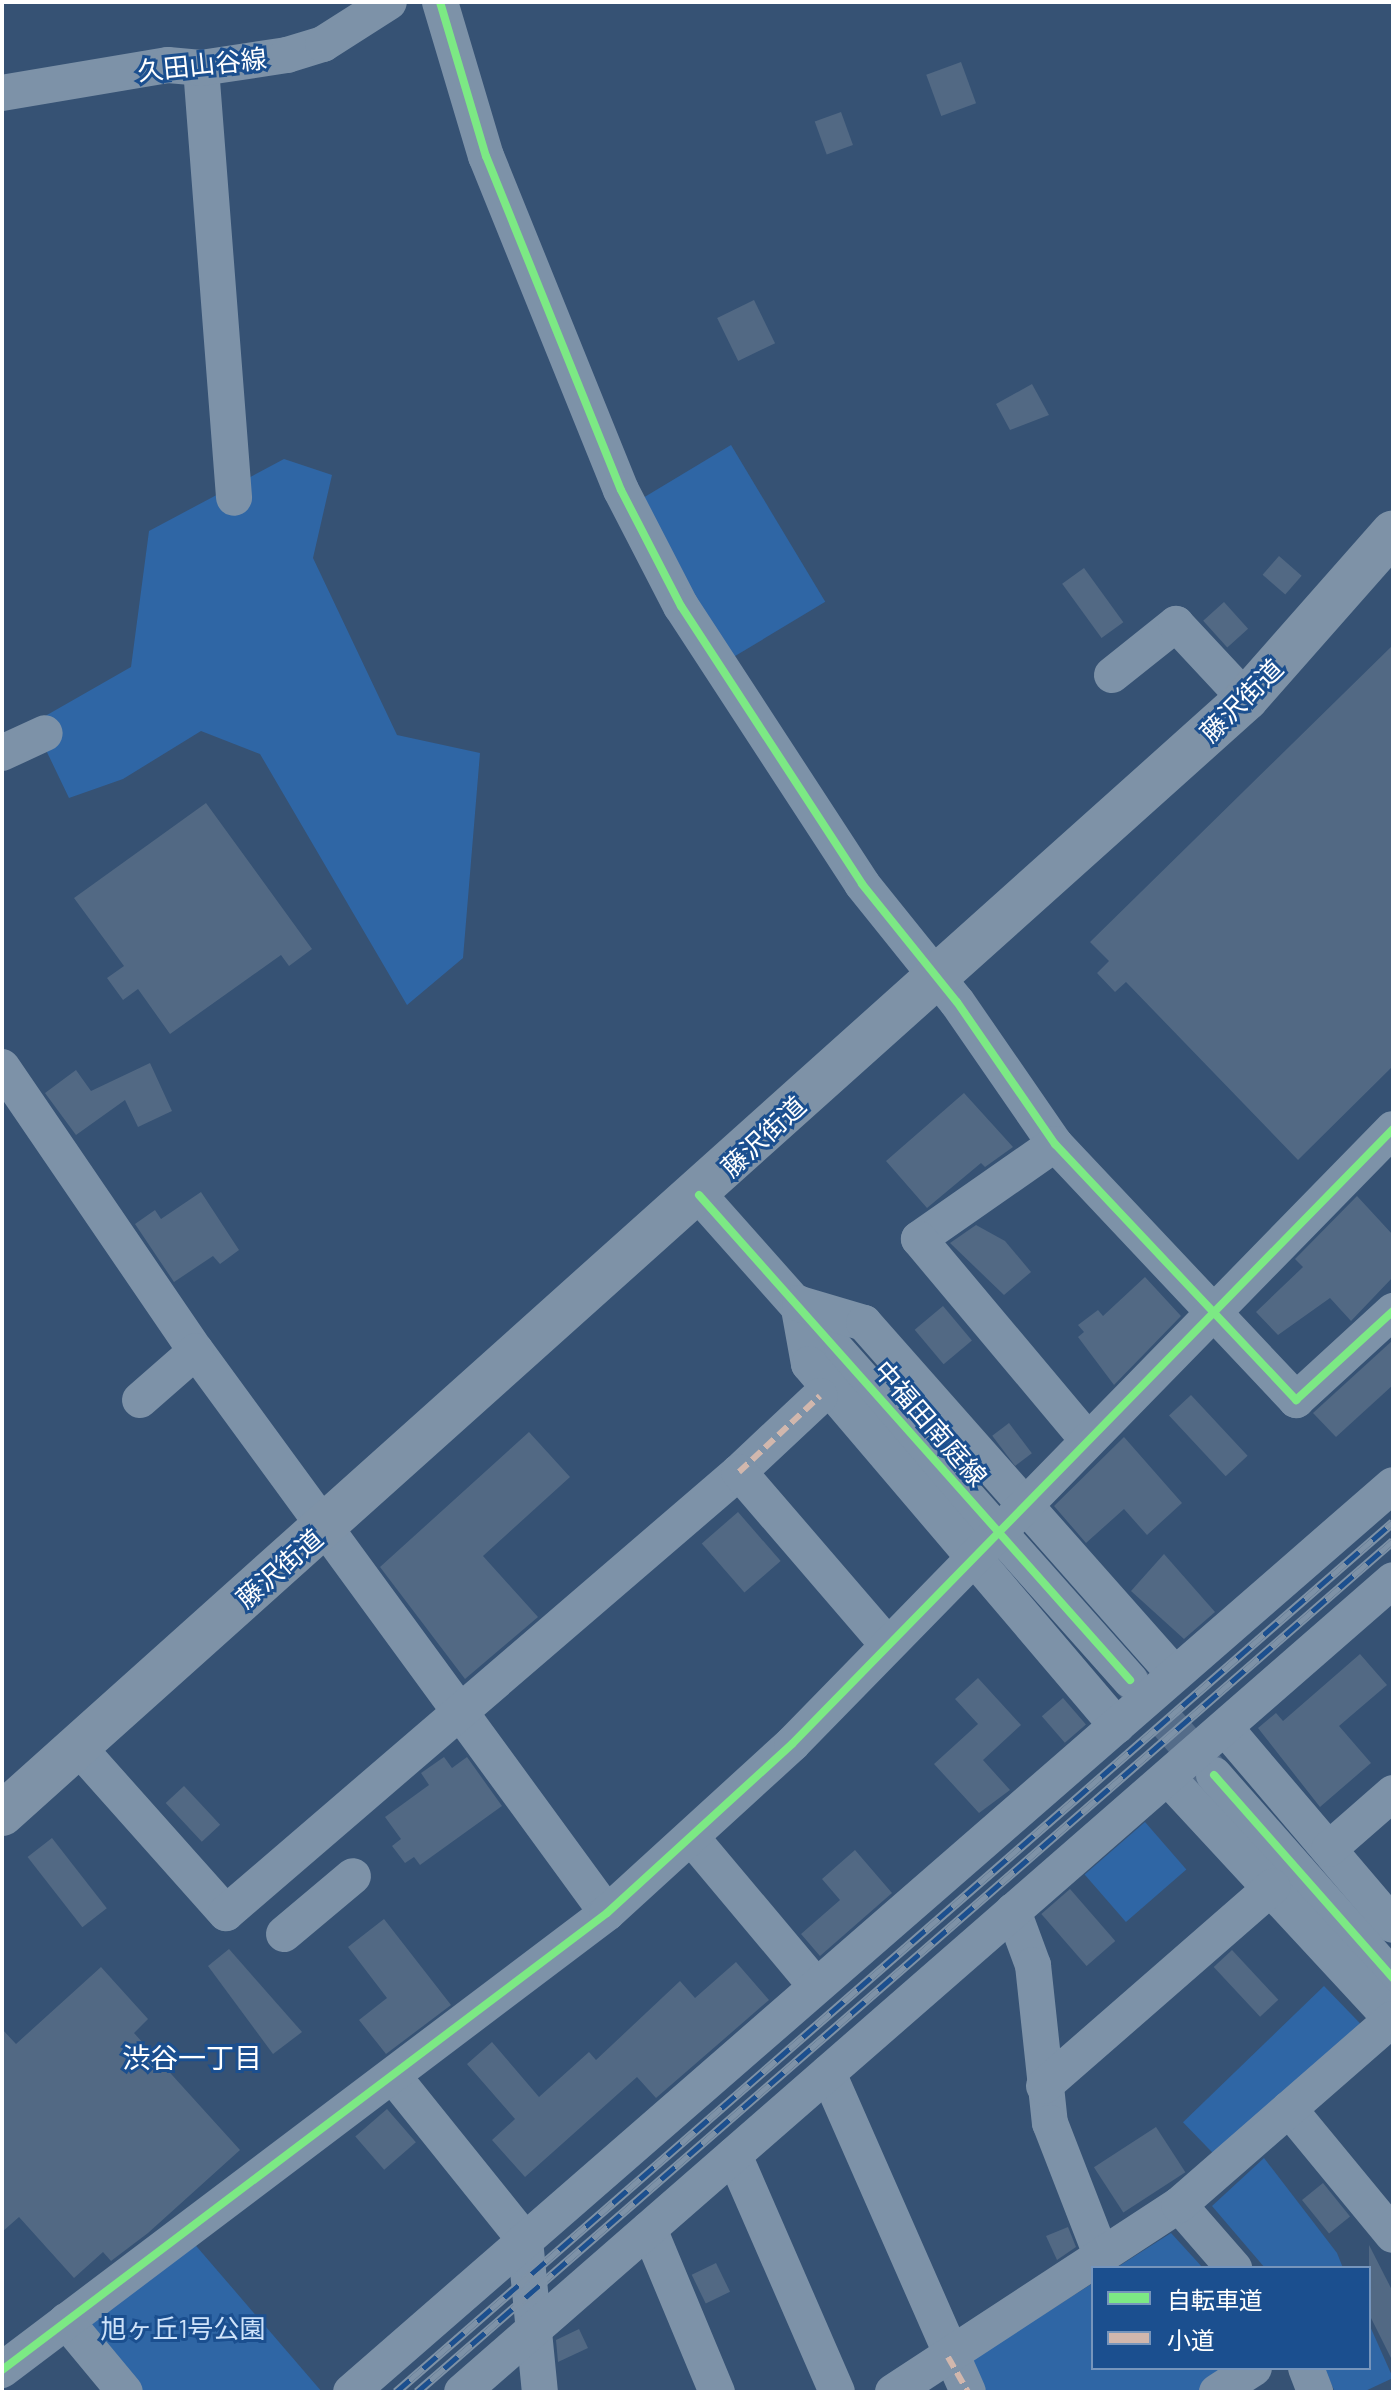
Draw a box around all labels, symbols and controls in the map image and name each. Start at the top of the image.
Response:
street label: 久田山谷線 [136,42,268,86]
street label: 藤沢街道 [1193,652,1289,748]
street label: 藤沢街道 [714,1089,812,1183]
street label: 中福田南庭線 [868,1354,994,1492]
street label: 藤沢街道 [230,1522,328,1614]
district label: 渋谷一丁目 [122,2040,262,2074]
legend [1091,2266,1371,2370]
text: 自転車道 [1167,2285,1263,2314]
park label: 旭ヶ丘1号公園 [100,2312,266,2344]
text: 小道 [1167,2325,1215,2354]

